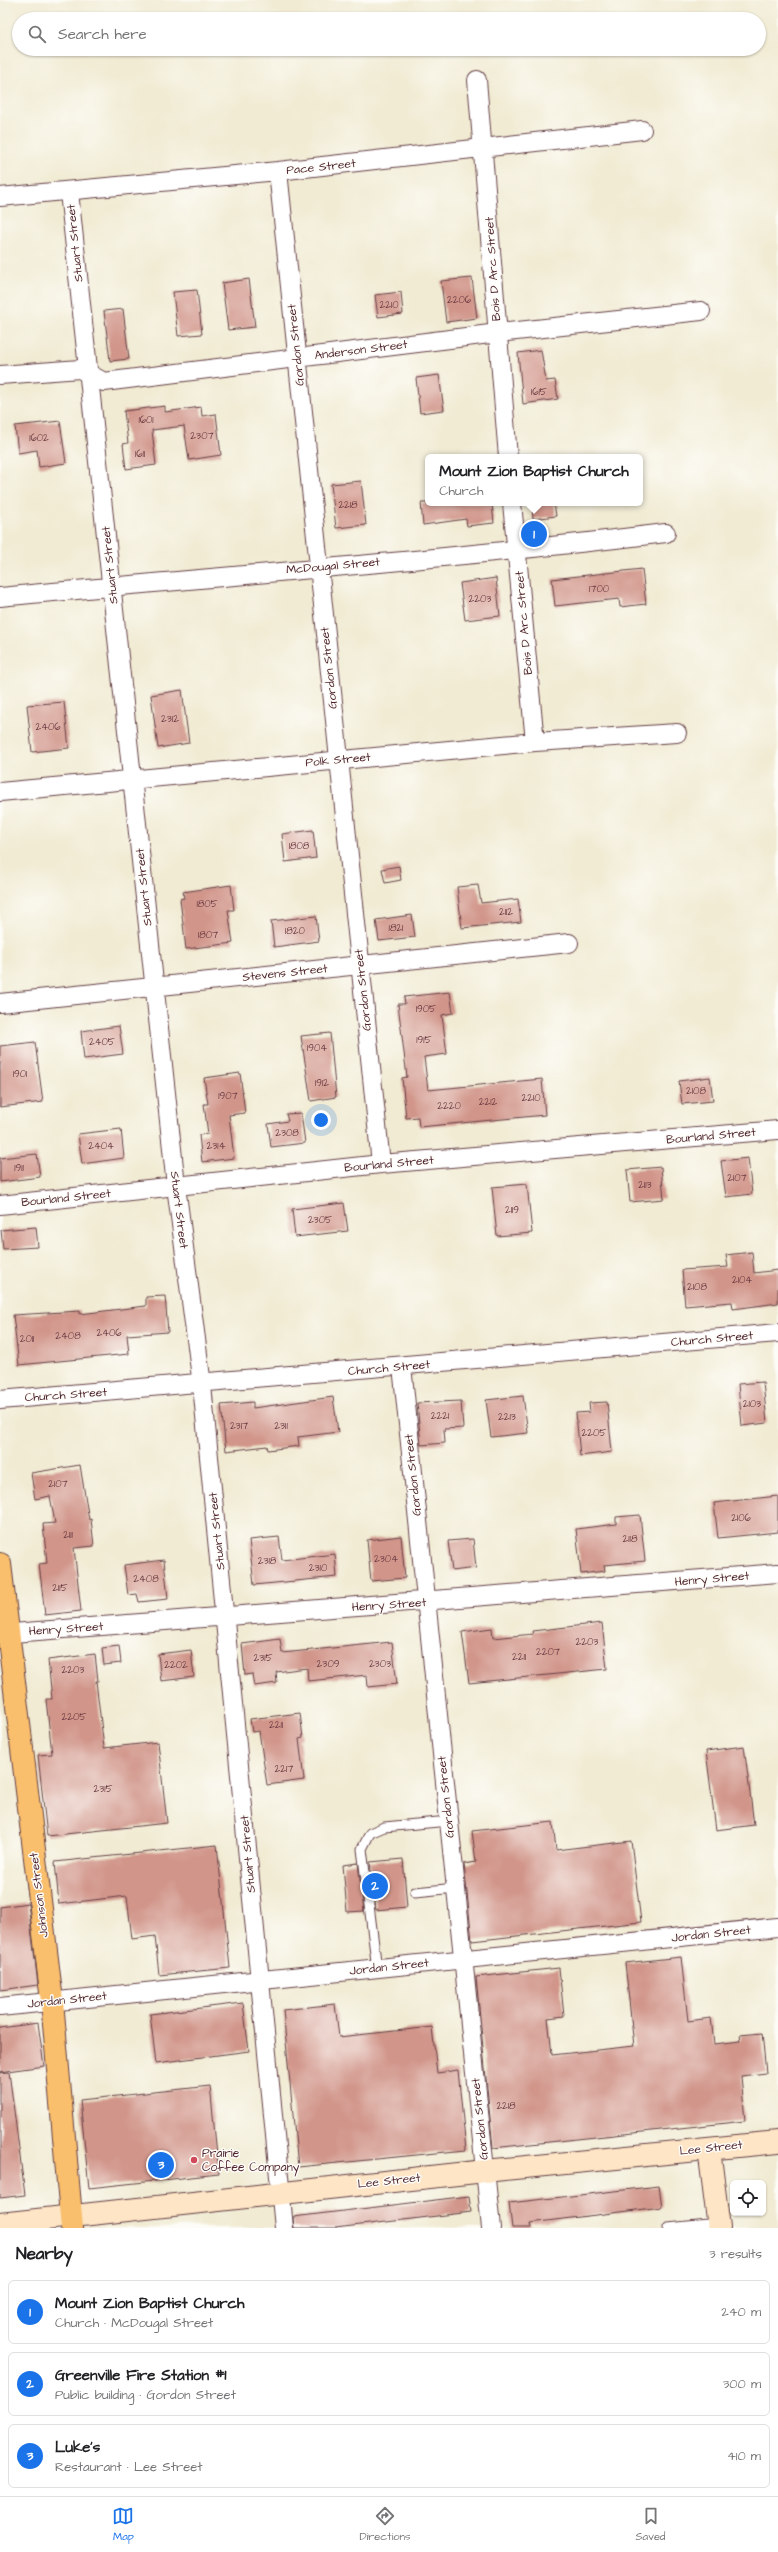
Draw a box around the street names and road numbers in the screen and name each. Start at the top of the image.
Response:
street label: Pace Street [285,155,357,179]
street label: Stuart Street [62,203,88,283]
street label: Bois D Arc Street [481,216,505,322]
street label: Gordon Street [283,303,309,387]
street label: Anderson Street [314,336,409,364]
street label: Stuart Street [97,525,123,605]
street label: McDougal Street [285,553,381,580]
street label: Bois D Arc Street [511,570,537,676]
street label: Gordon Street [316,626,342,710]
street label: Polk Street [305,749,372,771]
street label: Stuart Street [131,847,157,927]
street label: Gordon Street [350,948,376,1032]
street label: Stevens Street [242,960,329,986]
street label: Bourland Street [665,1124,757,1148]
street label: Bourland Street [343,1152,435,1176]
street label: Stuart Street [166,1170,192,1250]
street label: Bourland Street [20,1185,112,1211]
street label: Church Street [670,1327,754,1351]
street label: Church Street [347,1356,431,1380]
street label: Church Street [24,1384,108,1406]
street label: Gordon Street [400,1433,426,1517]
street label: Stuart Street [204,1491,230,1571]
street label: Henry Street [674,1567,750,1592]
street label: Henry Street [351,1594,427,1617]
street label: Henry Street [28,1618,104,1641]
street label: Gordon Street [433,1755,459,1839]
street label: Stuart Street [236,1814,260,1894]
street label: Johnson Street [25,1851,53,1939]
street label: Jordan Street [670,1921,752,1947]
street label: Jordan Street [348,1954,430,1980]
street label: Jordan Street [26,1987,108,2013]
street label: Gordon Street [467,2077,493,2161]
street label: Lee Street [679,2136,743,2160]
street label: Lee Street [357,2169,421,2193]

